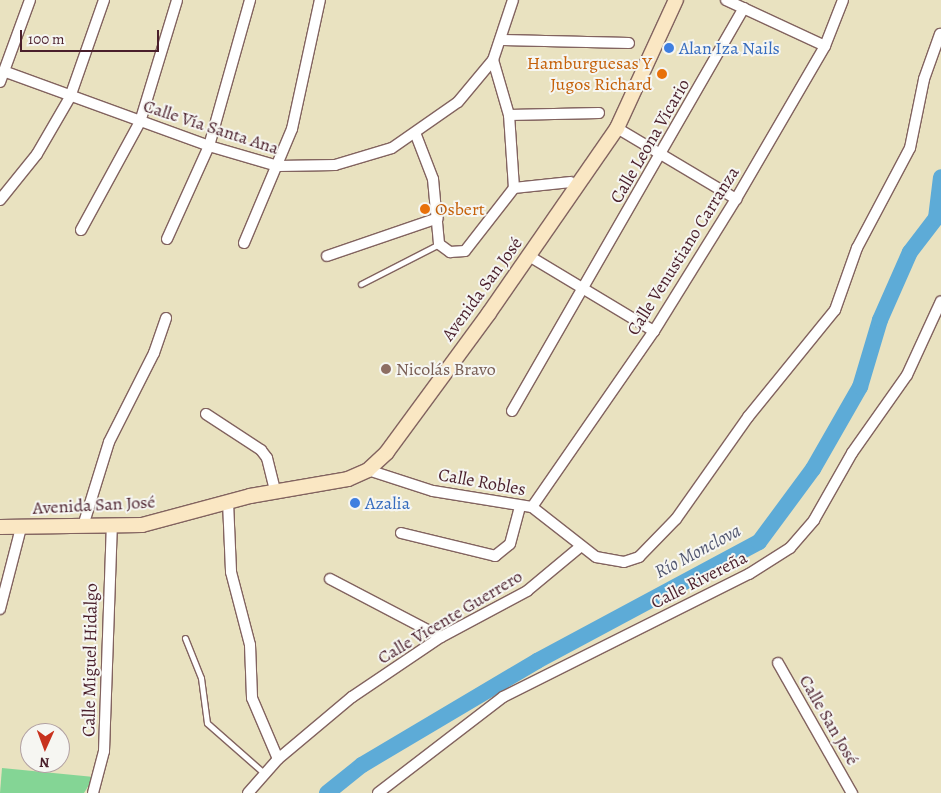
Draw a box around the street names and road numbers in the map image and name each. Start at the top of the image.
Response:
street label: Calle Leona Vicario [606,75,694,207]
street label: Calle Vía Santa Ana [141,95,281,159]
street label: Calle Venustiano Carranza [622,163,744,339]
street label: Avenida San José [437,233,527,345]
street label: Calle Robles [437,464,527,500]
street label: Avenida San José [32,491,156,519]
street label: Calle Rivereña [647,547,751,613]
street label: Calle Vicente Guerrero [374,565,526,669]
street label: Calle Miguel Hidalgo [78,583,102,737]
street label: Calle San José [795,671,863,769]

